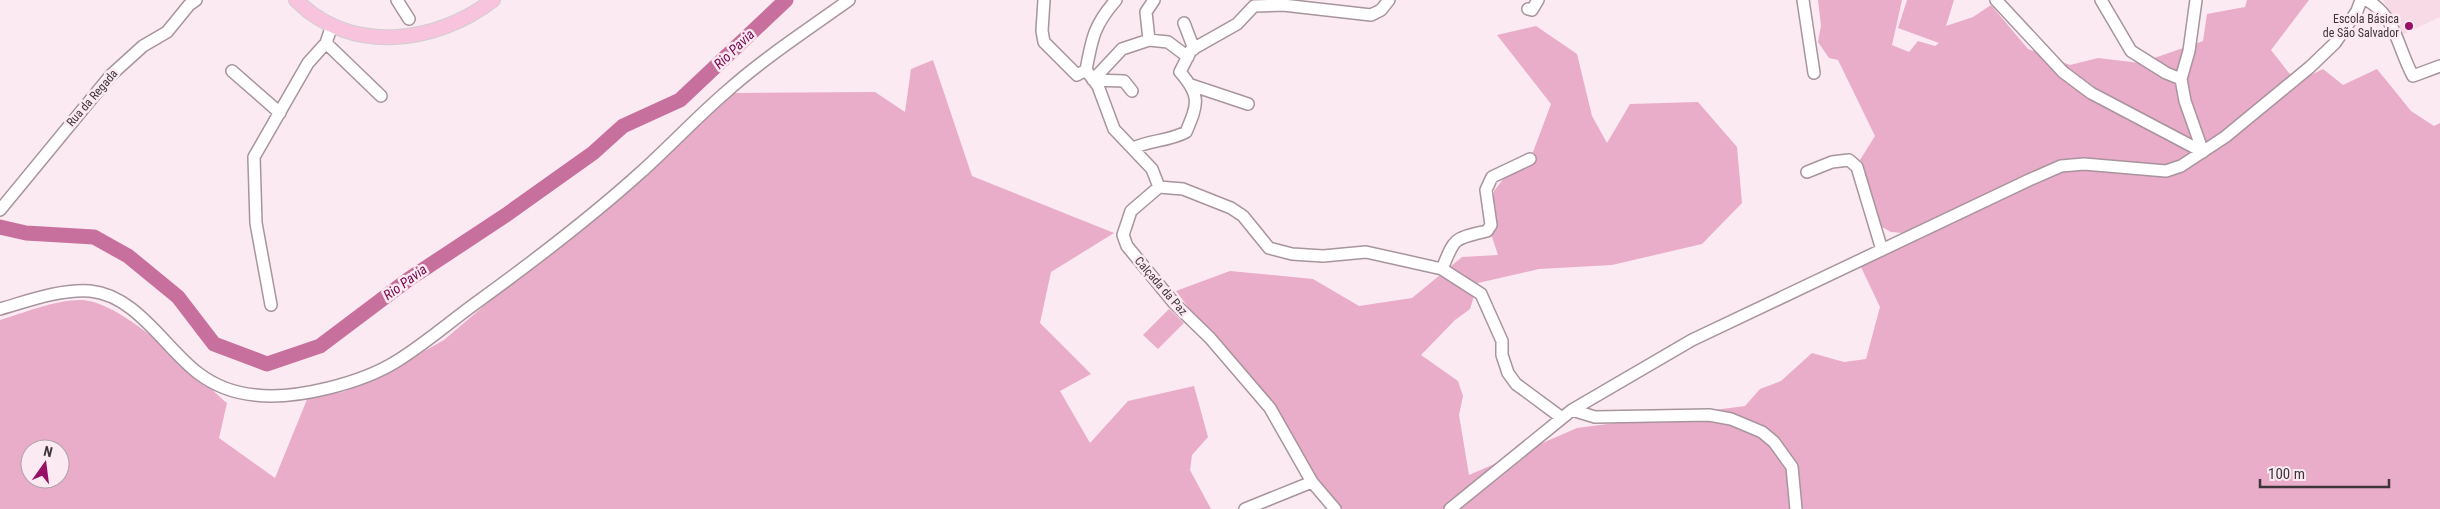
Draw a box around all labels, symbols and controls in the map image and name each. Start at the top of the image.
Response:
place label: Escola Básica de São Salvador [2323,12,2399,40]
marker: Escola Básica de São Salvador [2403,20,2415,32]
water label: Rio Pavia [711,26,757,72]
street label: Rua da Regada [64,67,121,129]
street label: Calçada da Paz [1132,254,1190,318]
water label: Rio Pavia [380,261,430,303]
north arrow [20,439,70,489]
text: N [42,443,54,460]
scale bar [2260,456,2389,488]
text: 100 m [2268,465,2305,483]

